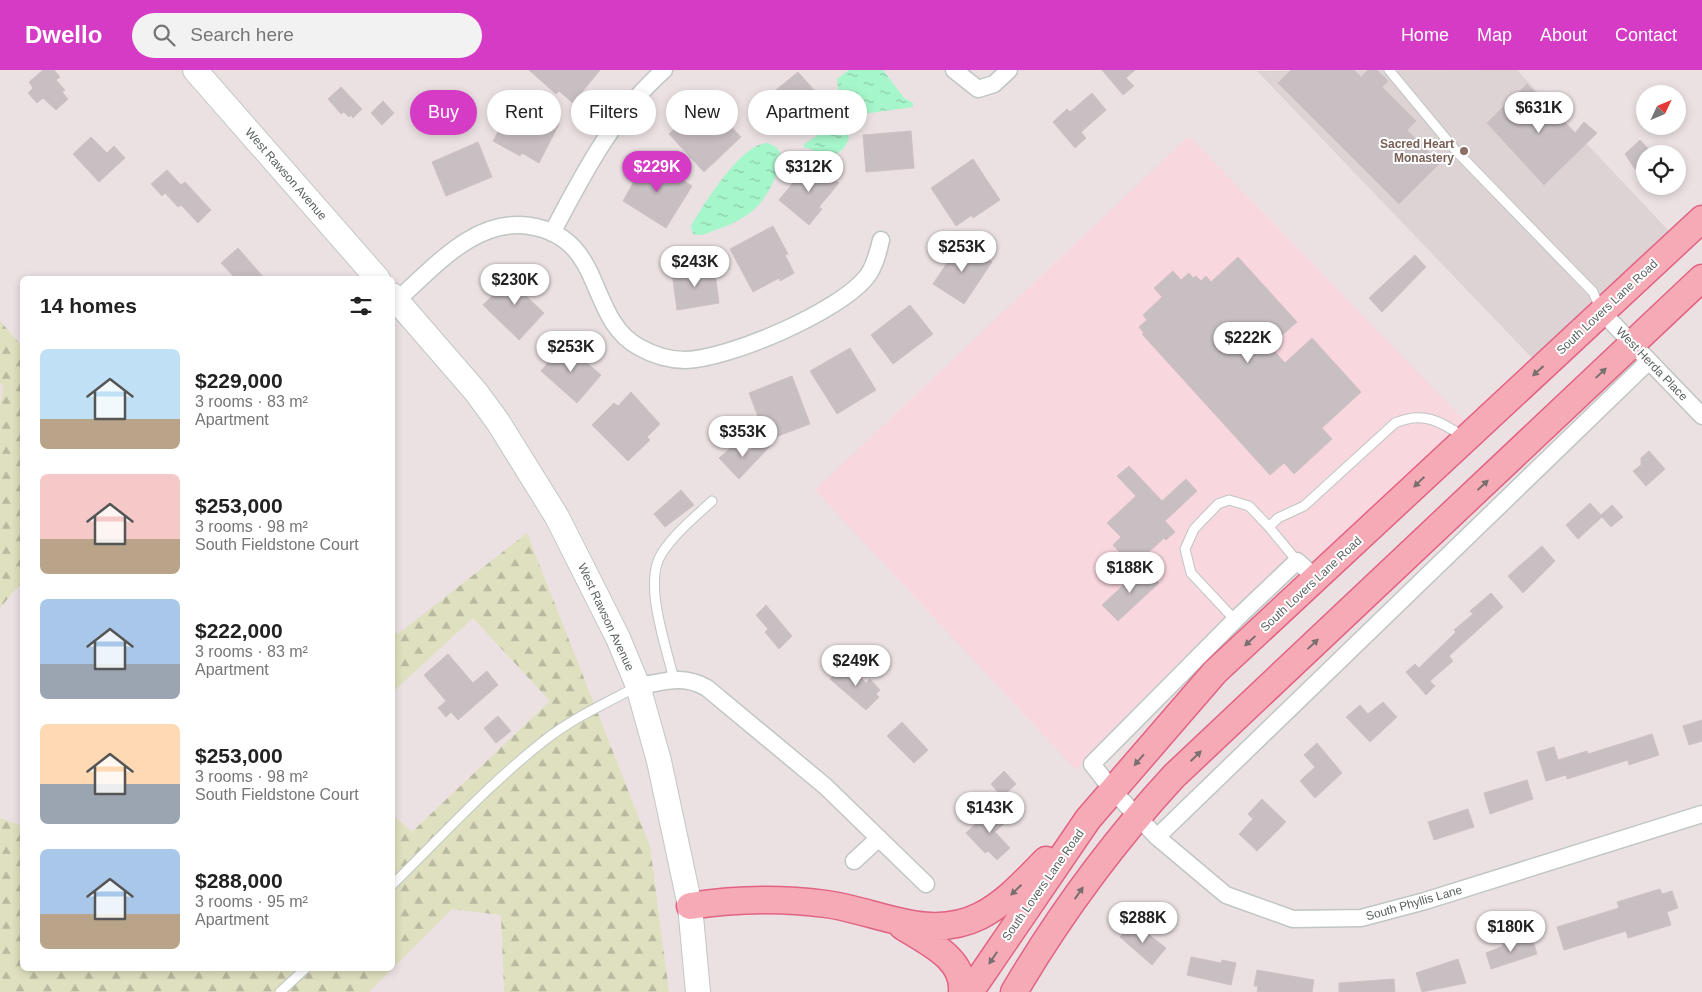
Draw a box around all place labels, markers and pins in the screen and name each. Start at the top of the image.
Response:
pin: $631K [1504,92,1574,134]
place label: Sacred Heart Monastery [1380,137,1454,165]
marker: Sacred Heart Monastery [1458,145,1470,157]
pin: $229K [622,150,692,193]
pin: $312K [774,150,844,193]
pin: $253K [927,230,997,273]
pin: $243K [660,246,730,288]
pin: $230K [480,264,550,306]
pin: $222K [1213,322,1283,364]
pin: $253K [536,330,606,373]
pin: $353K [708,416,778,458]
pin: $188K [1095,552,1165,594]
pin: $249K [821,644,891,687]
pin: $143K [955,792,1025,834]
pin: $288K [1108,902,1178,944]
pin: $180K [1476,910,1546,953]

